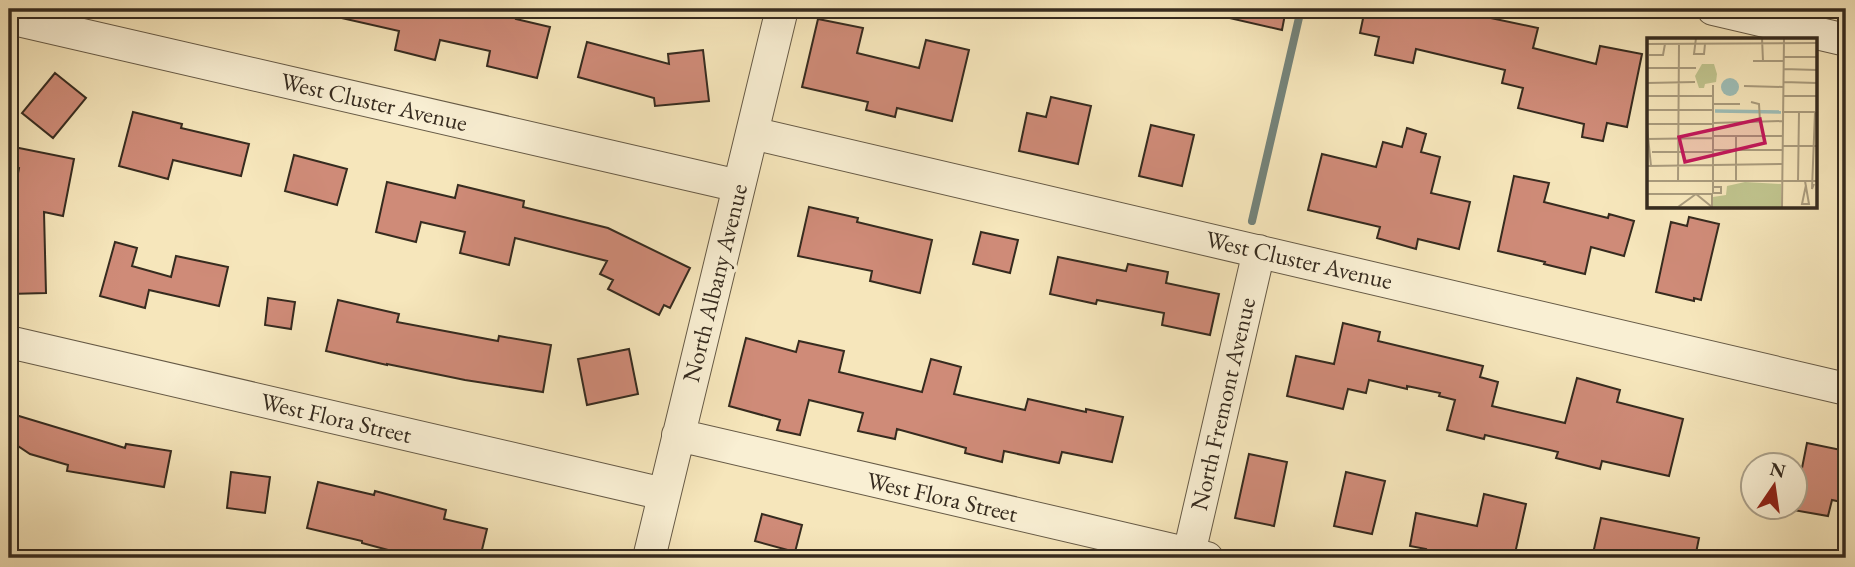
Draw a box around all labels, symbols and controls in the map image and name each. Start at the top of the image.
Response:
inset map [1647,38,1816,208]
street label: West Cluster Avenue [278,65,471,138]
street label: North Albany Avenue [675,180,754,385]
street label: West Cluster Avenue [1203,223,1396,296]
street label: North Fremont Avenue [1183,294,1262,513]
street label: West Flora Street [258,385,415,450]
north arrow [1740,452,1810,522]
text: N [1767,456,1789,484]
street label: West Flora Street [864,464,1021,529]

